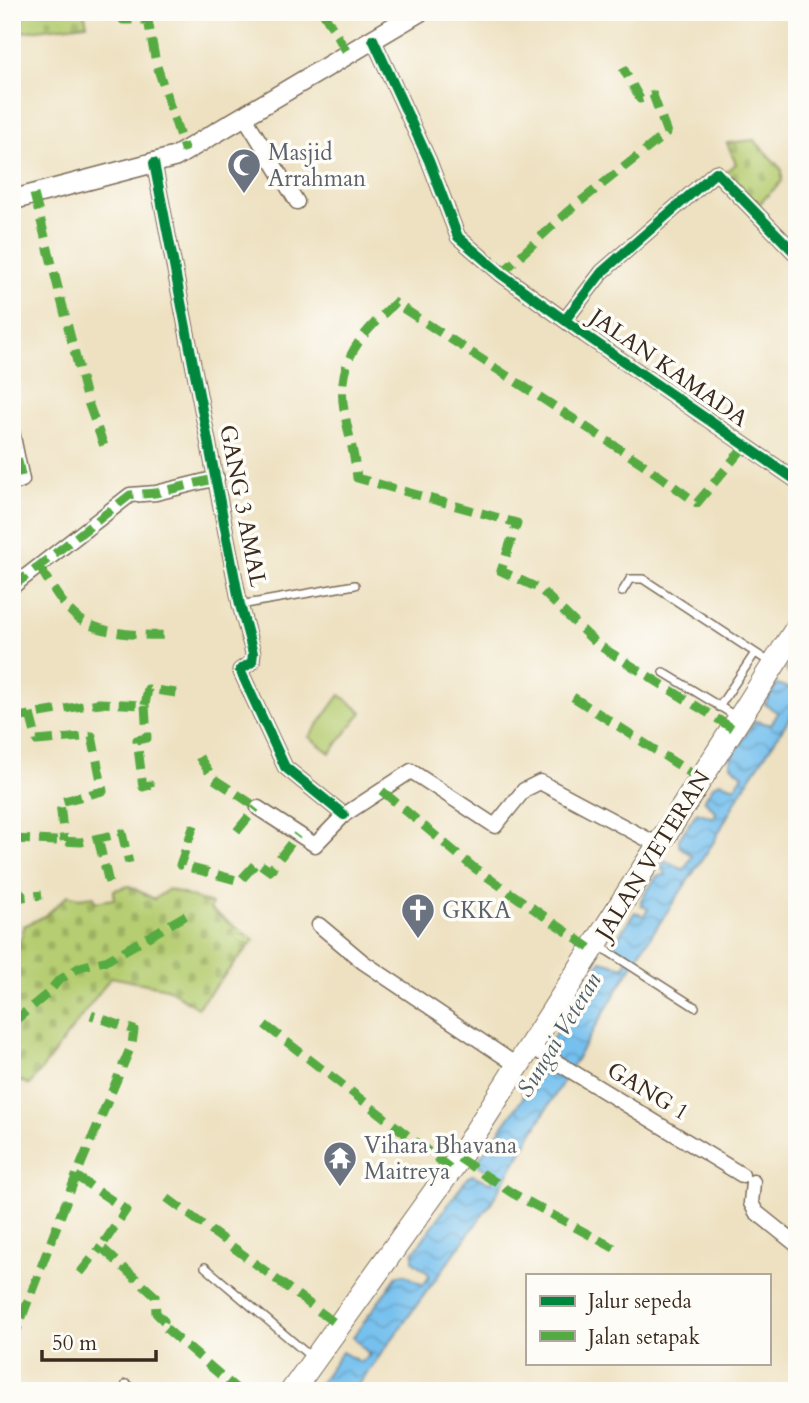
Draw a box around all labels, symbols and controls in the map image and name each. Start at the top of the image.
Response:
place label: Masjid Arrahman [268,137,366,194]
mosque icon: Masjid Arrahman [225,146,263,195]
street label: JALAN KAMADA [581,300,755,435]
street label: GANG 3 AMAL [212,422,274,590]
street label: JALAN VETERAN [587,764,718,948]
church icon: GKKA [399,891,437,940]
place label: GKKA [442,895,511,926]
water label: Sungai Veteran [509,966,609,1103]
street label: GANG 1 [601,1054,695,1128]
place label: Vihara Bhavana Maitreya [364,1130,517,1187]
temple icon: Vihara Bhavana Maitreya [321,1139,359,1188]
legend [526,1274,770,1364]
text: Jalur sepeda [585,1287,692,1316]
scale bar [42,1319,156,1363]
text: Jalan setapak [585,1323,701,1352]
text: 50 m [52,1329,97,1358]

